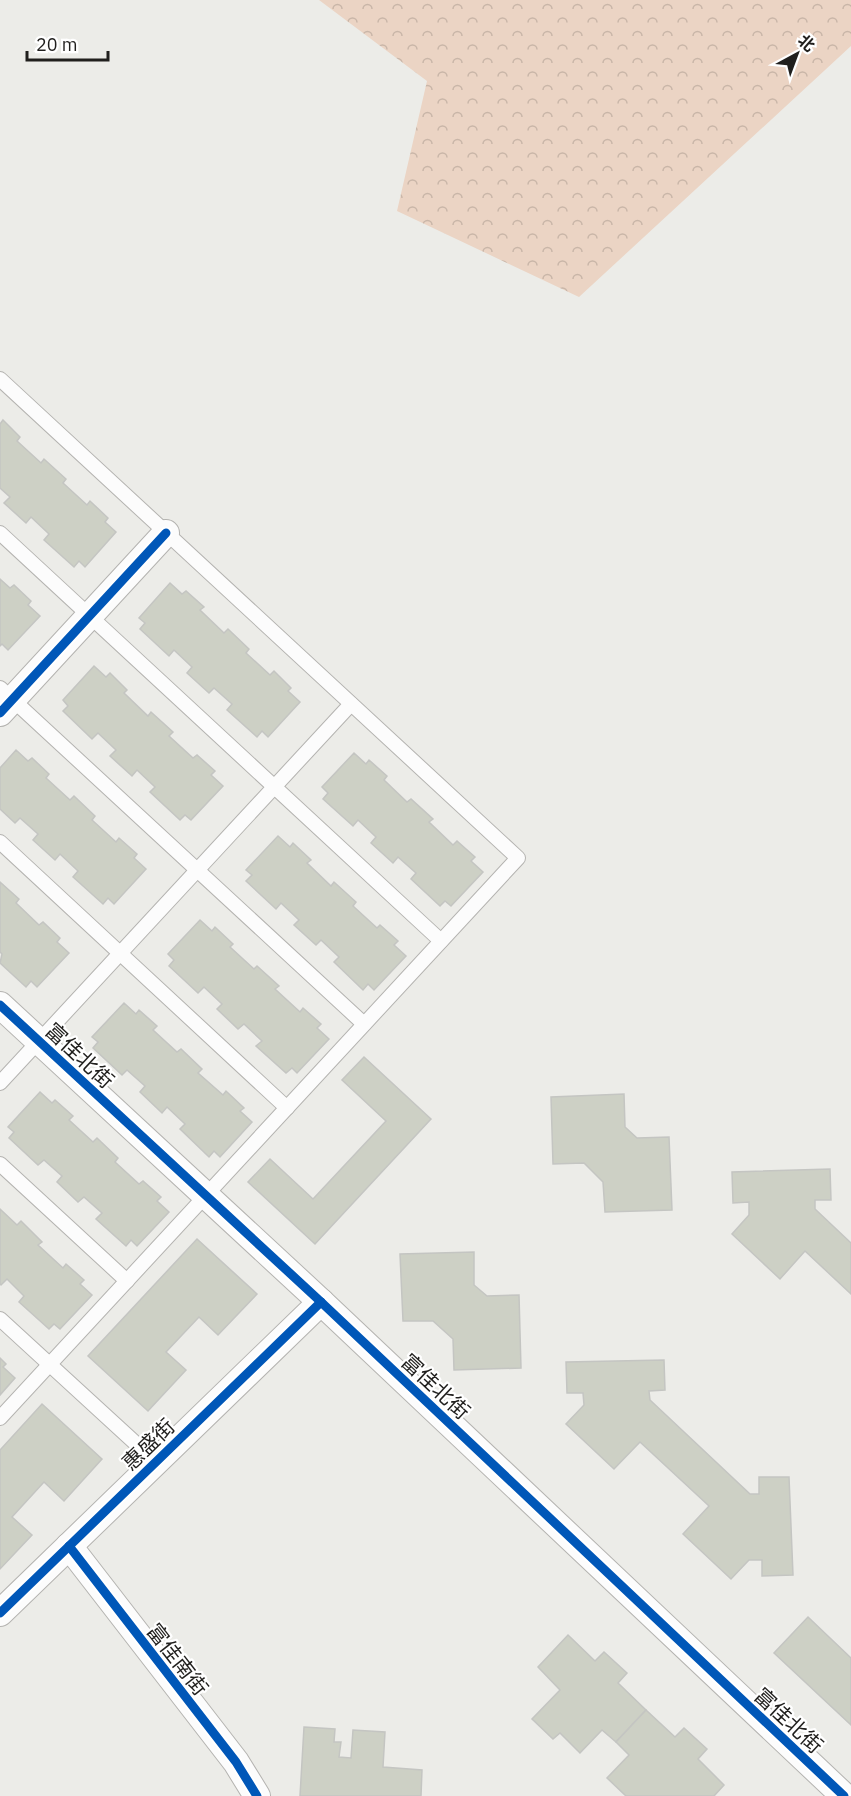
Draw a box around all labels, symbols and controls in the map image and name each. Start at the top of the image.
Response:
scale bar [27,24,108,62]
north arrow [767,24,827,84]
text: 北 [794,30,819,55]
text: 20 m [36,33,78,56]
street label: 富佳北街 [40,1016,120,1094]
street label: 富佳北街 [396,1347,476,1425]
street label: 惠盛街 [116,1412,180,1476]
street label: 富佳南街 [141,1617,215,1701]
street label: 富佳北街 [749,1681,829,1759]

